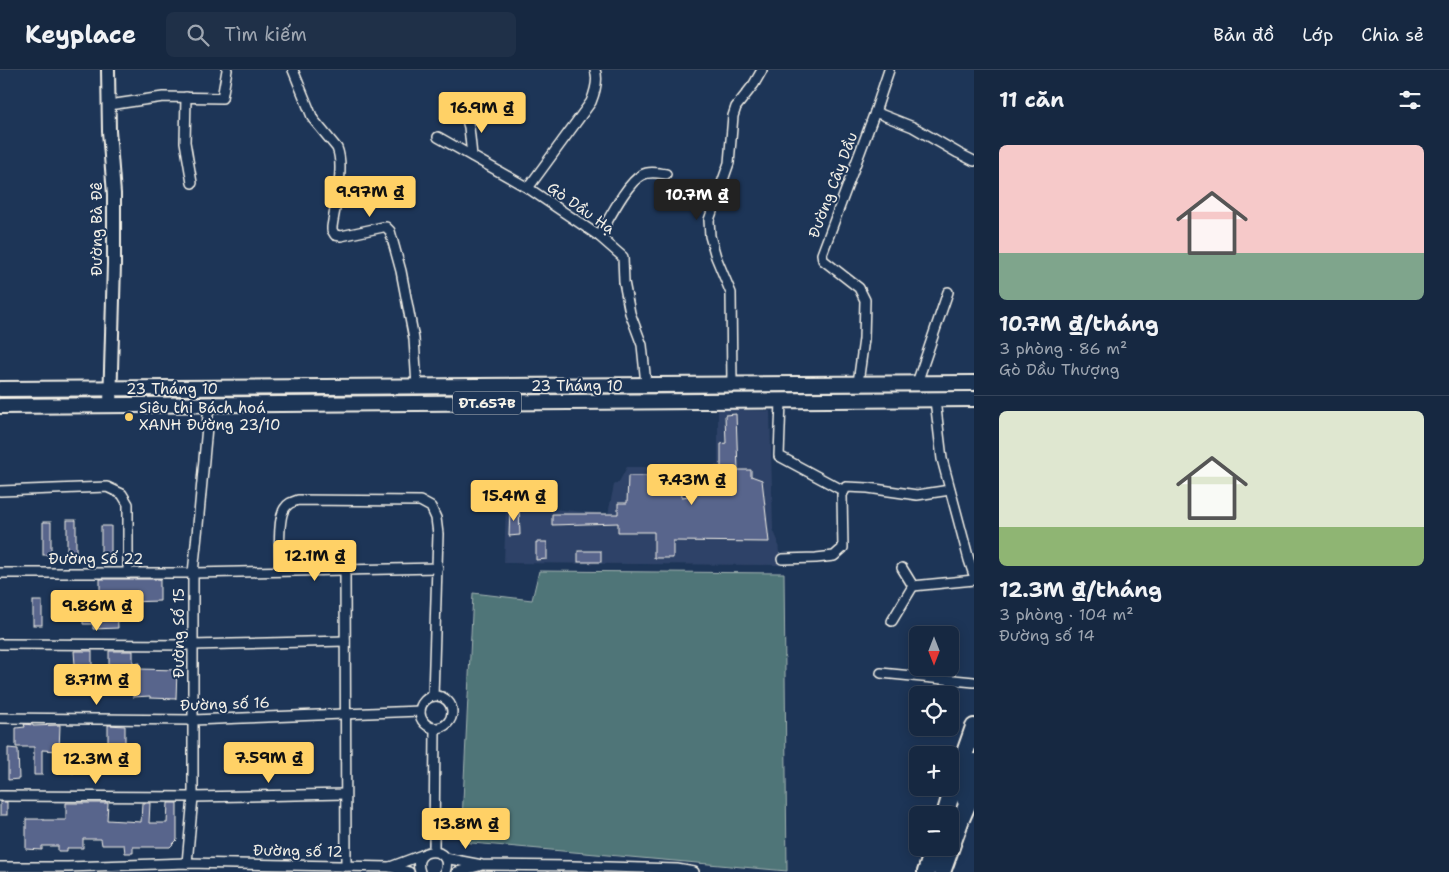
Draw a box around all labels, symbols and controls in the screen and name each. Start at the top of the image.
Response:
search box [166,12,516,57]
text: Keyplace [25,19,136,51]
icon: search [184,21,212,49]
text: Tìm kiếm [224,22,307,47]
text: Bản đồ [1213,23,1274,47]
text: Lớp [1302,23,1333,47]
text: Chia sẻ [1361,23,1424,47]
text: 11 căn [999,86,1064,114]
icon: filters [1396,86,1424,114]
pin: 16.9M ₫ [436,92,528,134]
text: 16.9M ₫ [450,97,514,118]
street label: Đường Cây Dầu [804,129,862,241]
pin: 9.97M ₫ [324,176,416,218]
street label: Gò Dầu Hạ [543,177,619,239]
pin: 10.7M ₫ [651,178,743,221]
icon: home [1167,178,1257,268]
text: 9.97M ₫ [336,181,404,202]
street label: Đường Bà Đê [87,182,107,276]
text: 10.7M ₫ [665,184,729,205]
text: 10.7M ₫/tháng [999,310,1159,338]
text: 3 phòng · 86 m² [999,338,1127,359]
text: Gò Dầu Thượng [999,359,1119,380]
street label: 23 Tháng 10 [531,376,623,396]
street label: 23 Tháng 10 [126,379,218,399]
road number: ĐT.657B [453,392,521,414]
place label: Siêu thị Bách hoá XANH Đường 23/10 [139,398,280,435]
marker: Siêu thị Bách hoá XANH Đường 23/10 [123,411,135,423]
icon: home [1167,443,1257,533]
pin: 7.43M ₫ [646,464,738,506]
text: 7.43M ₫ [658,469,726,490]
pin: 15.4M ₫ [468,480,560,522]
text: 15.4M ₫ [482,485,546,506]
pin: 12.1M ₫ [269,540,361,582]
text: 12.1M ₫ [284,545,346,566]
street label: Đường Số 22 [49,549,143,569]
text: 12.3M ₫/tháng [999,576,1162,604]
street label: Đường Số 15 [169,588,189,678]
pin: 9.86M ₫ [51,590,143,632]
text: 9.86M ₫ [62,595,132,616]
text: 3 phòng · 104 m² [999,604,1134,625]
text: Đường số 14 [999,625,1095,646]
north arrow [909,626,959,676]
map controls [909,626,959,856]
pin: 8.71M ₫ [51,664,143,706]
text: 8.71M ₫ [65,669,129,690]
button: locate [909,686,959,736]
street label: Đường số 16 [180,692,270,716]
pin: 12.3M ₫ [50,742,142,785]
pin: 7.59M ₫ [223,742,315,784]
button: + [909,746,959,796]
text: 7.59M ₫ [235,747,303,768]
text: 12.3M ₫ [63,748,129,769]
button: − [909,806,959,856]
pin: 13.8M ₫ [420,808,512,850]
text: 13.8M ₫ [433,813,499,834]
street label: Đường số 12 [253,840,343,862]

